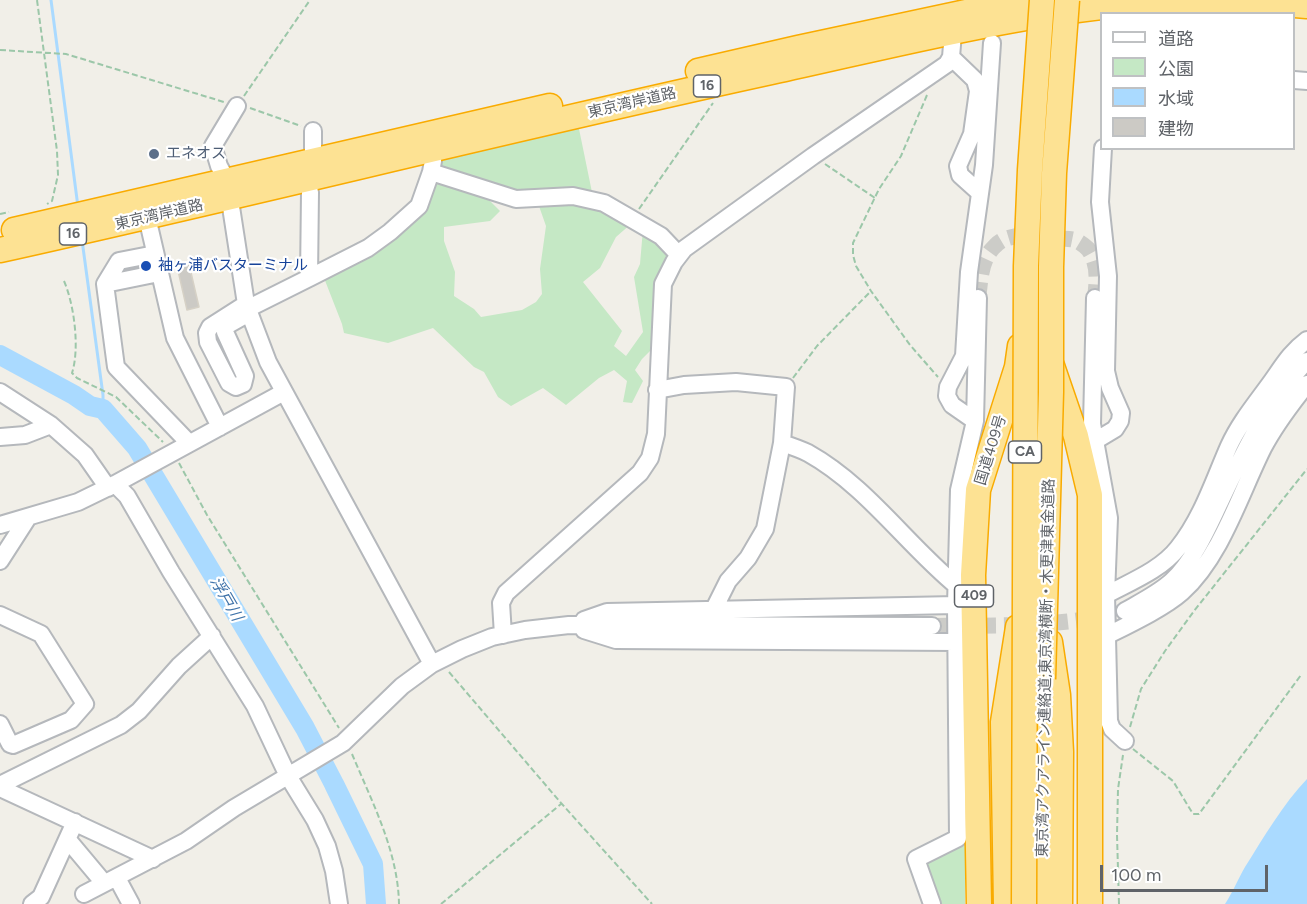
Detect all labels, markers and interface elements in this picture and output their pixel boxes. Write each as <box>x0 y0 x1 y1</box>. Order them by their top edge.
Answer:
legend <box>1100 12 1295 150</box>
text: 道路 <box>1158 28 1194 50</box>
text: 公園 <box>1158 58 1194 80</box>
road number: 16 <box>694 75 720 97</box>
street label: 東京湾岸道路 <box>586 84 678 122</box>
text: 水域 <box>1158 88 1194 110</box>
text: 建物 <box>1158 118 1194 140</box>
place label: エネオス <box>166 145 226 163</box>
marker: エネオス <box>147 147 161 161</box>
street label: 東京湾岸道路 <box>113 196 205 234</box>
road number: 16 <box>60 223 86 245</box>
place label: 袖ヶ浦バスターミナル <box>158 257 308 275</box>
marker: 袖ヶ浦バスターミナル <box>139 259 153 273</box>
street label: 国道409号 <box>972 413 1010 487</box>
road number: CA <box>1008 441 1042 463</box>
street label: 東京湾アクアライン連絡道;東京湾横断・木更津東金道路 <box>1034 478 1058 858</box>
water label: 浮戸川 <box>206 573 246 625</box>
road number: 409 <box>954 585 994 607</box>
scale bar <box>1103 853 1271 891</box>
text: 100 m <box>1111 864 1161 886</box>

